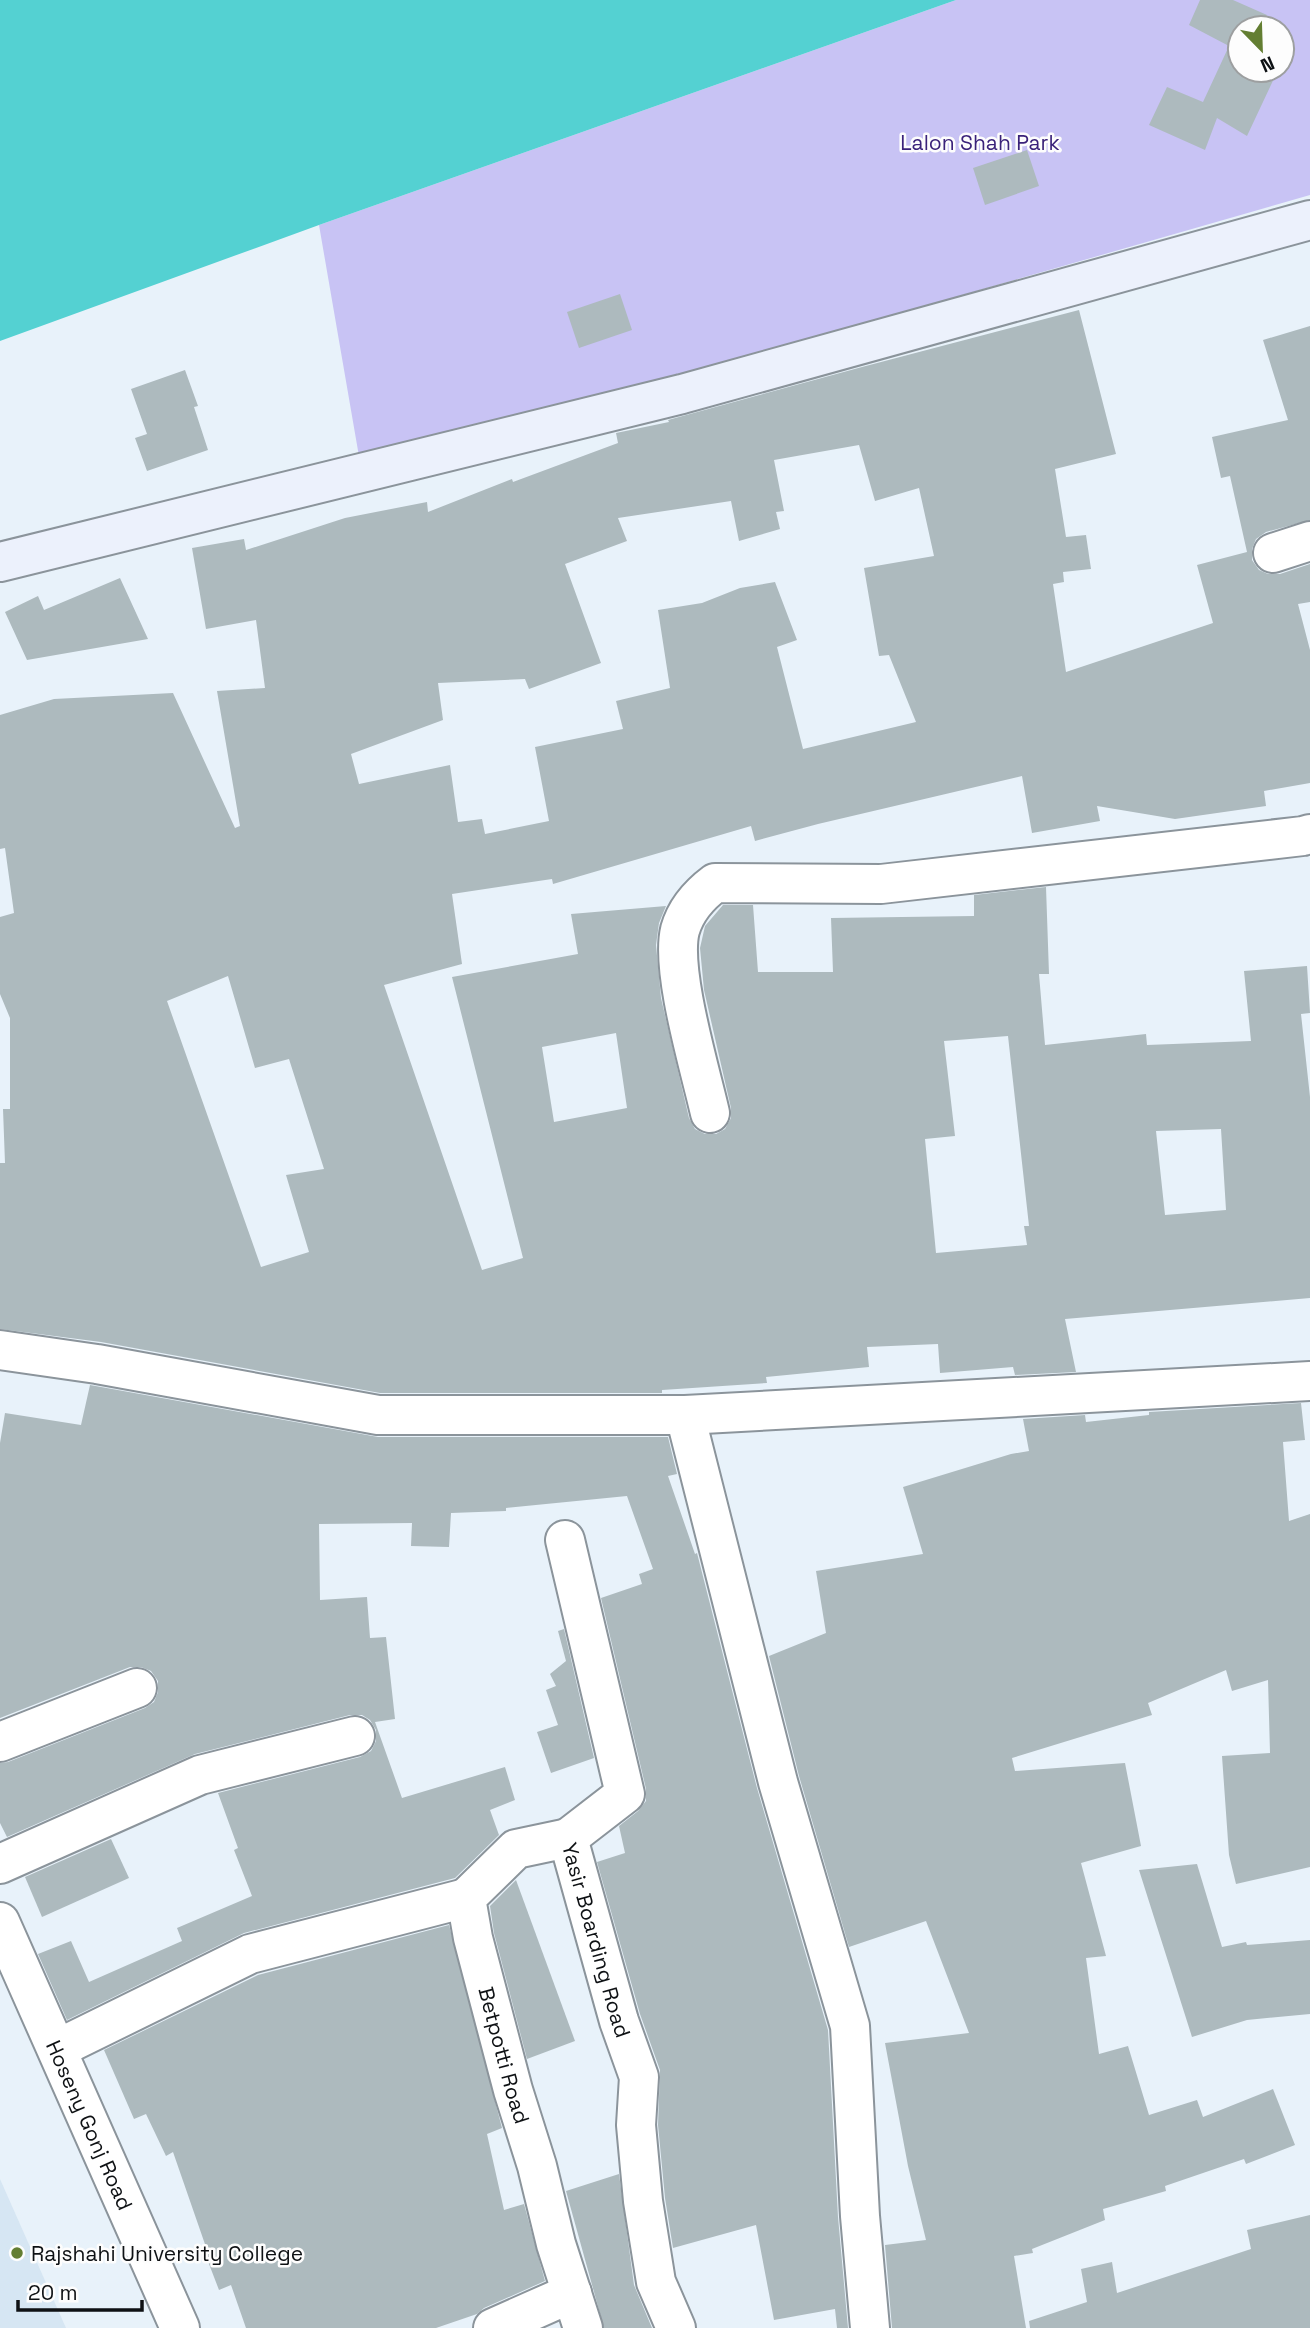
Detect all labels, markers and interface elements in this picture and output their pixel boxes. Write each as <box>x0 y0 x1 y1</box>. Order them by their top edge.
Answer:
north arrow <box>1226 14 1296 84</box>
text: N <box>1257 50 1278 78</box>
park label: Lalon Shah Park <box>900 129 1060 156</box>
street label: Yasir Boarding Road <box>556 1840 637 2041</box>
street label: Betpotti Road <box>473 1984 536 2127</box>
street label: Hoseny Gonj Road <box>41 2036 139 2214</box>
place label: Rajshahi University College <box>31 2240 303 2267</box>
marker: Rajshahi University College <box>9 2245 25 2261</box>
scale bar <box>18 2268 142 2312</box>
text: 20 m <box>28 2279 78 2306</box>

